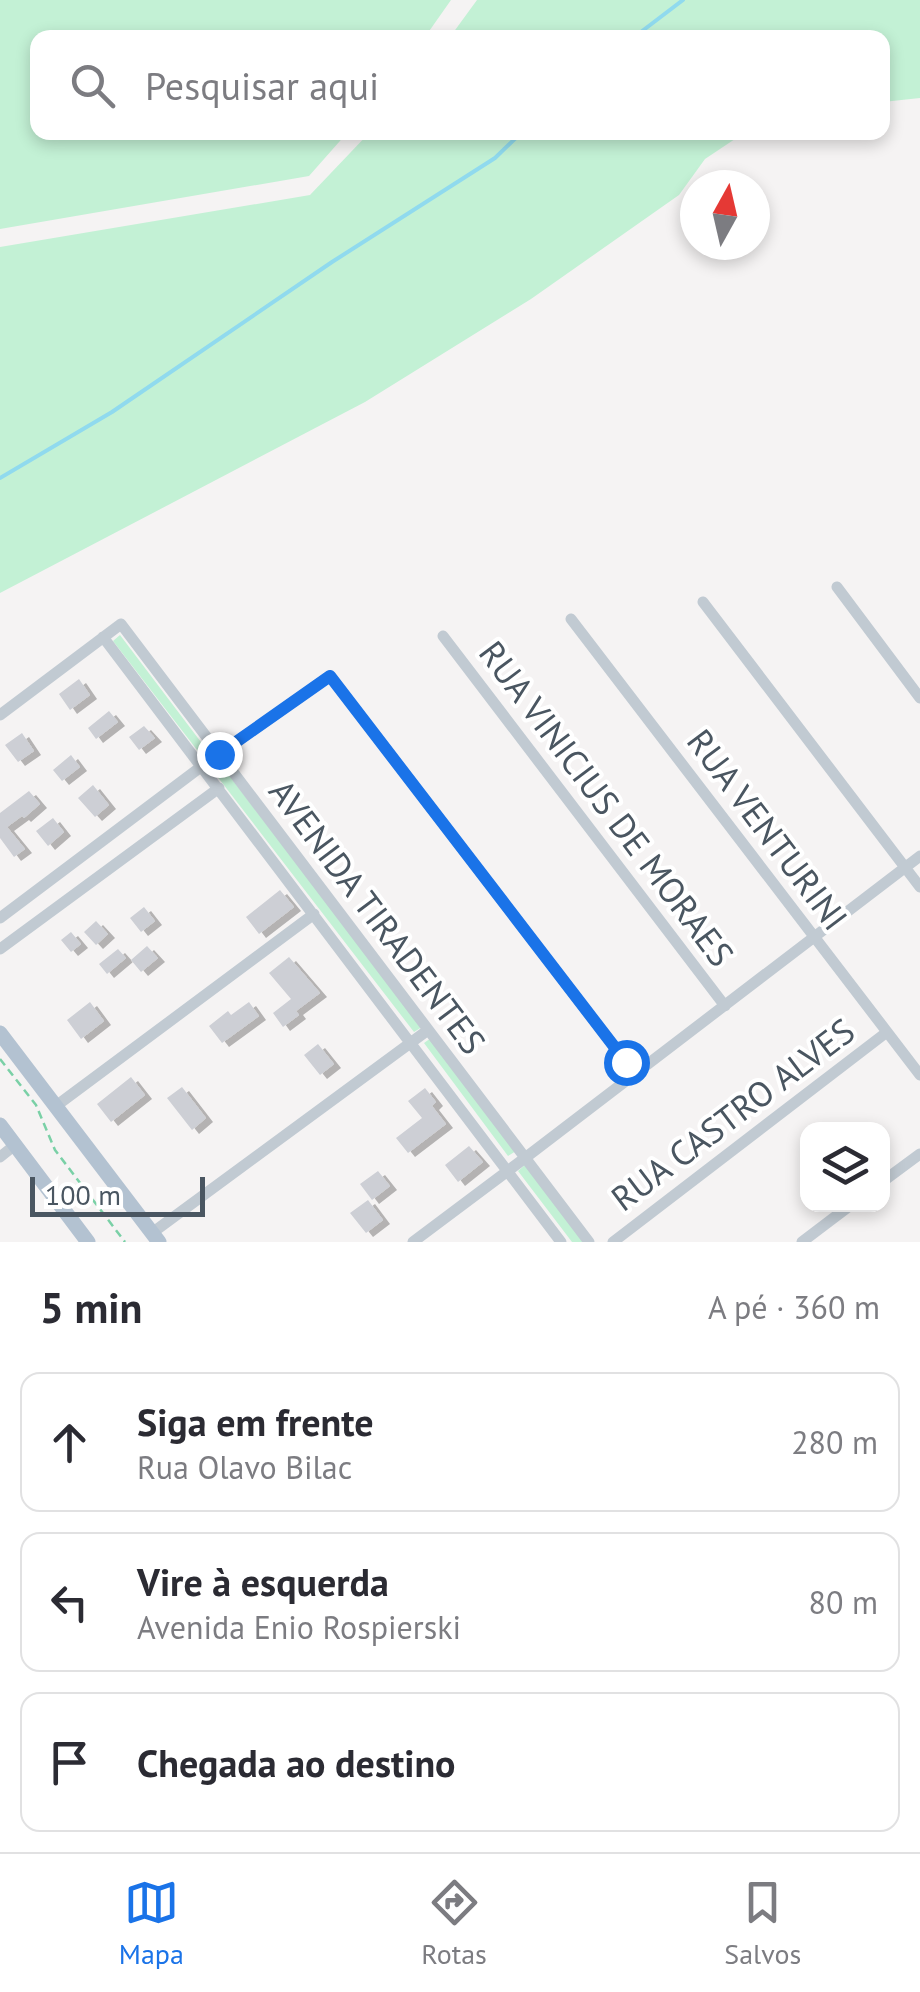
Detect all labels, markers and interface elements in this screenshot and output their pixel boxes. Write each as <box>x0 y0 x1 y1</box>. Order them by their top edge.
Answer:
search box <box>30 30 890 140</box>
icon: search <box>65 58 120 113</box>
text: Pesquisar aqui <box>145 61 379 110</box>
north arrow <box>680 170 770 260</box>
street label: RUA VINICIUS DE MORAES <box>469 631 744 975</box>
street label: RUA VENTURINI <box>677 720 858 939</box>
route end <box>197 732 243 778</box>
street label: AVENIDA TIRADENTES <box>259 770 496 1063</box>
street label: RUA CASTRO ALVES <box>602 1008 863 1221</box>
route start <box>604 1040 650 1086</box>
map controls <box>800 1122 890 1212</box>
button: layers <box>800 1122 890 1212</box>
scale bar <box>30 1172 205 1216</box>
text: 100 m <box>45 1176 121 1213</box>
text: 5 min <box>40 1280 142 1335</box>
text: A pé · 360 m <box>708 1286 880 1328</box>
text: Siga em frente <box>137 1397 374 1446</box>
icon: ahead <box>42 1415 97 1470</box>
text: 280 m <box>791 1421 878 1463</box>
text: Rua Olavo Bilac <box>137 1446 352 1488</box>
text: Vire à esquerda <box>137 1557 389 1606</box>
icon: left <box>42 1575 97 1630</box>
text: 80 m <box>809 1581 878 1623</box>
text: Avenida Enio Rospierski <box>137 1606 461 1648</box>
icon: arrive <box>42 1735 97 1790</box>
text: Chegada ao destino <box>137 1738 456 1787</box>
tab: Mapa <box>119 1875 184 1972</box>
tab: Rotas <box>421 1875 487 1972</box>
tab: Salvos <box>724 1875 801 1972</box>

